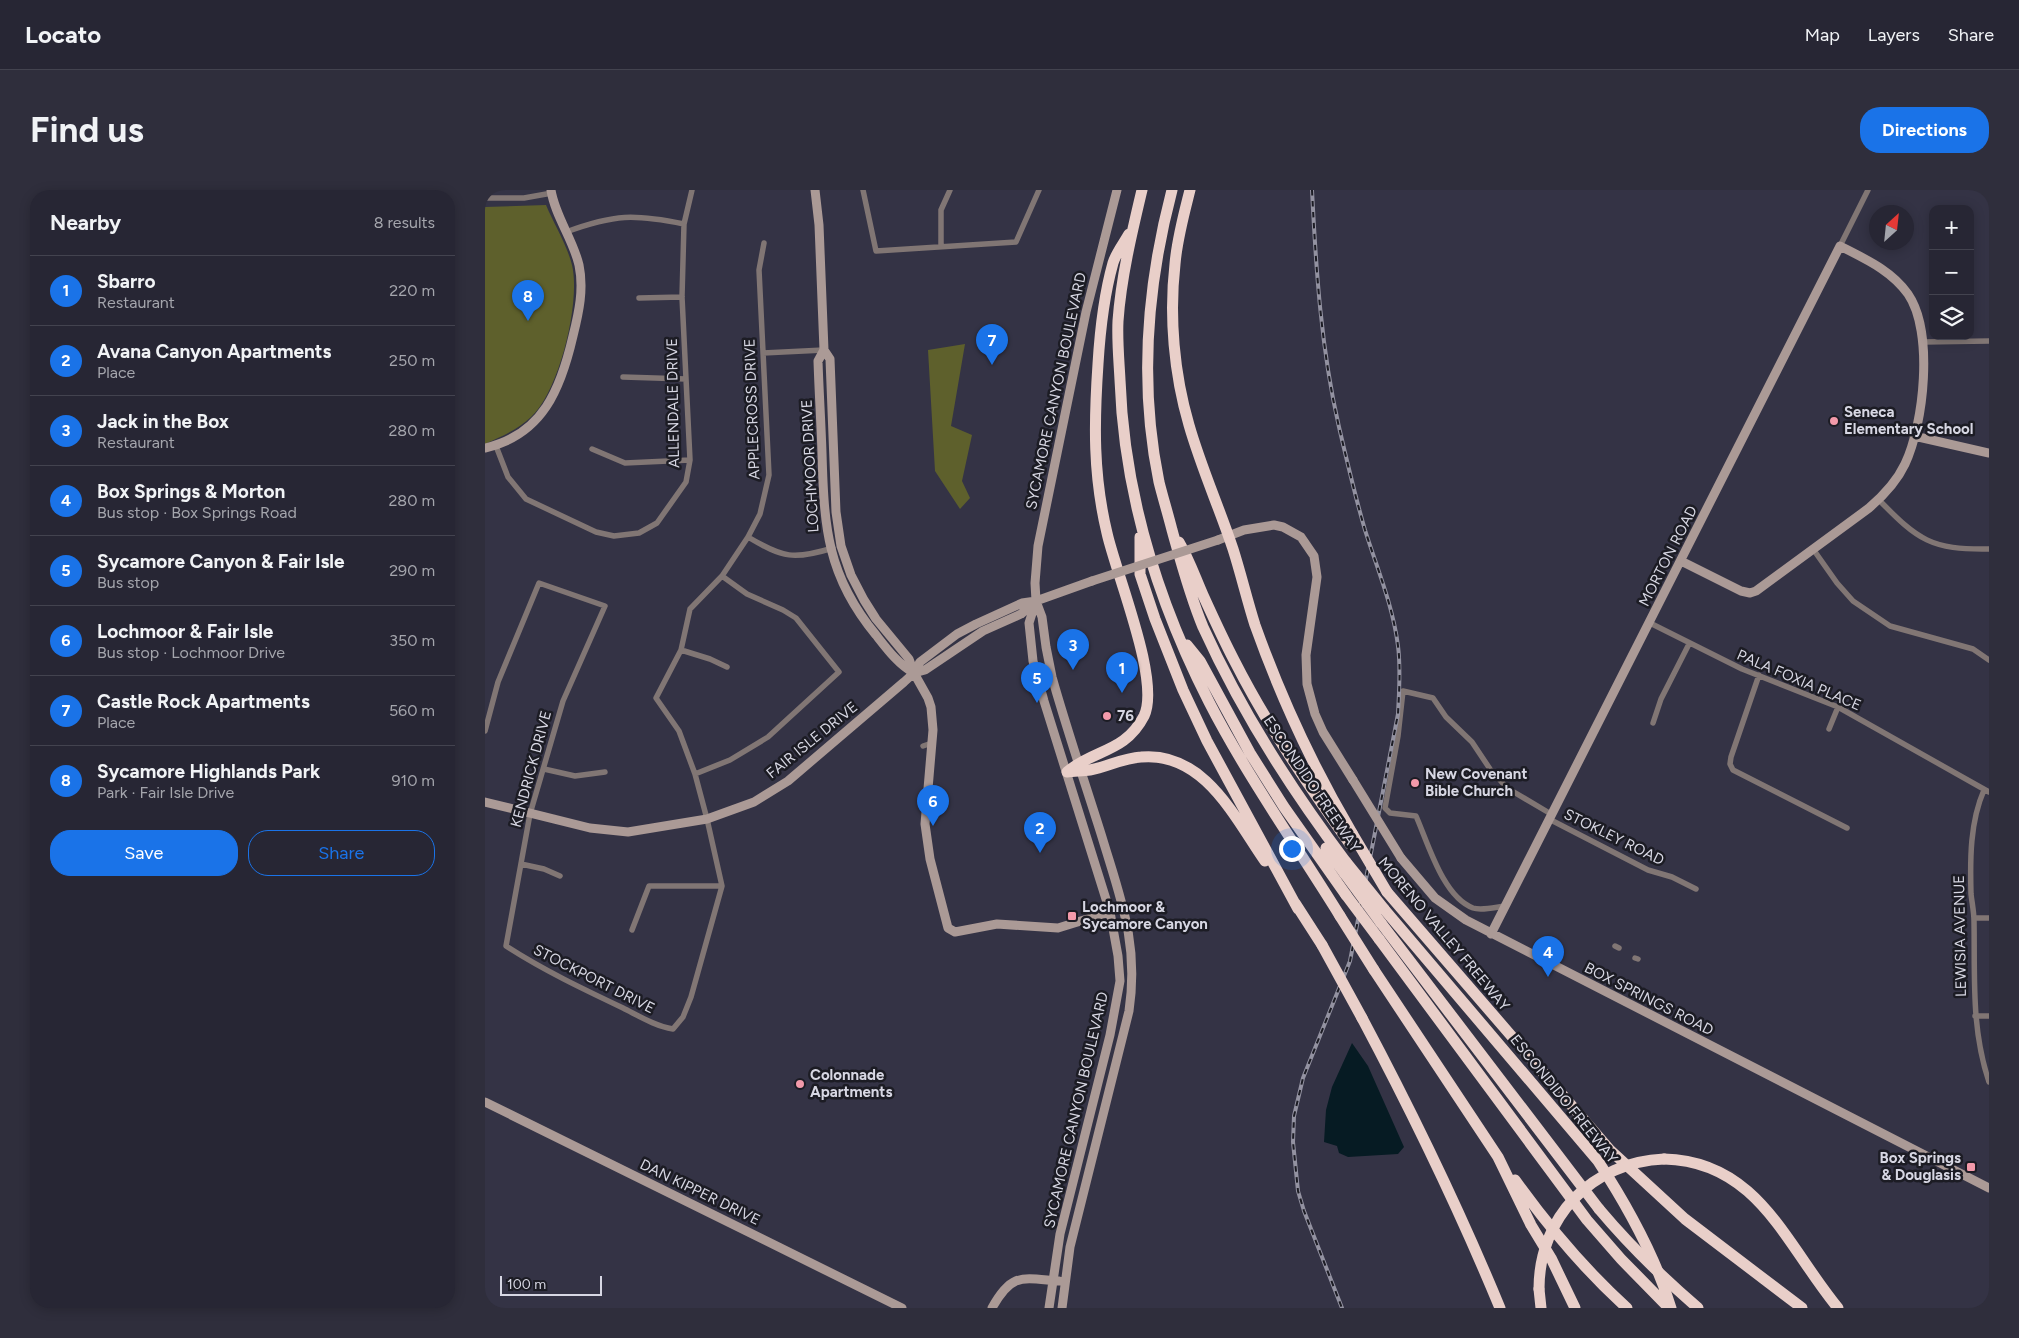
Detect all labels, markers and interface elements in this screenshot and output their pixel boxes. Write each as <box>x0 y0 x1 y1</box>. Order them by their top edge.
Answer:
text: Locato <box>25 20 101 49</box>
text: Map <box>1805 24 1840 46</box>
text: Layers <box>1868 24 1920 46</box>
text: Share <box>1948 24 1994 46</box>
button: Directions <box>1860 107 1989 153</box>
text: Find us <box>30 109 144 151</box>
north arrow <box>1869 205 1914 250</box>
map controls <box>1929 205 1974 340</box>
button: + <box>1929 205 1974 250</box>
text: Nearby <box>50 210 121 235</box>
text: 8 results <box>374 213 435 232</box>
button: − <box>1929 250 1974 295</box>
text: Sbarro <box>97 270 155 293</box>
street label: SYCAMORE CANYON BOULEVARD <box>1022 271 1090 511</box>
pin: 8 <box>512 280 544 321</box>
text: 1 <box>63 281 69 300</box>
text: 220 m <box>389 281 435 300</box>
text: Restaurant <box>97 293 175 312</box>
button: layers <box>1929 295 1974 340</box>
pin: 7 <box>976 324 1008 365</box>
street label: ALLENDALE DRIVE <box>663 338 683 468</box>
street label: APPLECROSS DRIVE <box>741 338 763 480</box>
text: Avana Canyon Apartments <box>97 340 331 363</box>
text: 2 <box>61 351 71 370</box>
text: 250 m <box>389 351 435 370</box>
text: Place <box>97 363 135 382</box>
street label: LOCHMOOR DRIVE <box>798 399 822 533</box>
place label: Seneca Elementary School <box>1844 403 1974 438</box>
text: Jack in the Box <box>97 410 229 433</box>
marker: Seneca Elementary School <box>1828 415 1840 427</box>
text: 3 <box>62 421 70 440</box>
text: 280 m <box>388 421 435 440</box>
text: Restaurant <box>97 433 175 452</box>
text: Box Springs & Morton <box>97 480 285 503</box>
text: 4 <box>61 491 71 510</box>
text: 280 m <box>388 491 435 510</box>
text: Bus stop · Box Springs Road <box>97 503 297 522</box>
street label: MORTON ROAD <box>1635 503 1701 609</box>
text: Sycamore Canyon & Fair Isle <box>97 550 345 573</box>
text: 5 <box>61 561 71 580</box>
text: 290 m <box>389 561 435 580</box>
text: Bus stop <box>97 573 159 592</box>
text: Lochmoor & Fair Isle <box>97 620 273 643</box>
pin: 3 <box>1057 629 1089 670</box>
text: 6 <box>61 631 71 650</box>
text: 350 m <box>389 631 435 650</box>
text: Bus stop · Lochmoor Drive <box>97 643 285 662</box>
street label: PALA FOXIA PLACE <box>1734 646 1864 714</box>
pin: 1 <box>1106 652 1138 693</box>
pin: 5 <box>1021 662 1053 703</box>
text: Castle Rock Apartments <box>97 690 310 713</box>
street label: FAIR ISLE DRIVE <box>763 698 861 782</box>
text: 7 <box>62 701 70 720</box>
text: 560 m <box>389 701 435 720</box>
place label: 76 <box>1117 707 1134 725</box>
street label: KENDRICK DRIVE <box>507 709 555 829</box>
marker: 76 <box>1101 710 1113 722</box>
street label: ESCONDIDO FREEWAY <box>1260 712 1364 856</box>
text: Place <box>97 713 135 732</box>
text: Sycamore Highlands Park <box>97 760 320 783</box>
place label: New Covenant Bible Church <box>1425 765 1527 800</box>
text: 8 <box>61 771 71 790</box>
text: 910 m <box>392 771 435 790</box>
marker: New Covenant Bible Church <box>1409 777 1421 789</box>
text: Park · Fair Isle Drive <box>97 783 234 802</box>
pin: 6 <box>917 785 949 826</box>
street label: STOKLEY ROAD <box>1561 805 1667 869</box>
pin: 2 <box>1024 812 1056 853</box>
button: Save <box>50 830 238 876</box>
button: Share <box>248 830 435 876</box>
your location <box>1279 836 1305 862</box>
street label: MORENO VALLEY FREEWAY <box>1374 854 1514 1014</box>
street label: LEWISIA AVENUE <box>1950 875 1970 997</box>
place label: Lochmoor & Sycamore Canyon <box>1082 898 1208 933</box>
marker: Lochmoor & Sycamore Canyon <box>1066 910 1078 922</box>
pin: 4 <box>1532 936 1564 977</box>
street label: STOCKPORT DRIVE <box>530 941 658 1017</box>
street label: BOX SPRINGS ROAD <box>1581 959 1717 1039</box>
street label: SYCAMORE CANYON BOULEVARD <box>1040 990 1112 1230</box>
street label: ESCONDIDO FREEWAY <box>1507 1031 1621 1167</box>
place label: Colonnade Apartments <box>810 1066 892 1101</box>
marker: Colonnade Apartments <box>794 1078 806 1090</box>
place label: Box Springs & Douglasis <box>1880 1149 1961 1184</box>
street label: DAN KIPPER DRIVE <box>637 1155 763 1229</box>
marker: Box Springs & Douglasis <box>1965 1161 1977 1173</box>
scale bar <box>500 1273 603 1296</box>
text: 100 m <box>507 1276 546 1293</box>

